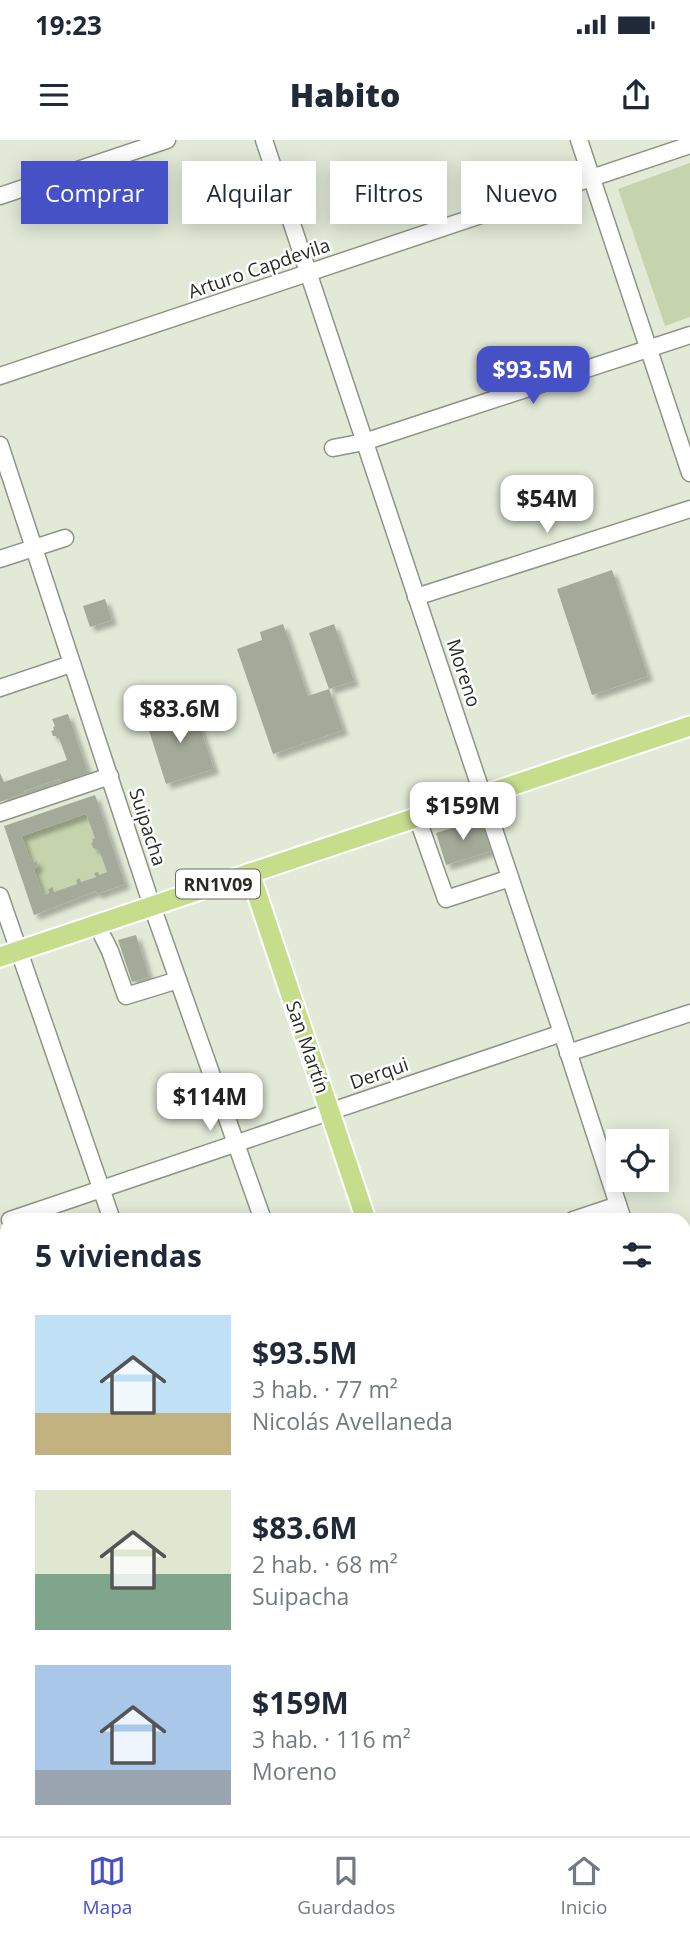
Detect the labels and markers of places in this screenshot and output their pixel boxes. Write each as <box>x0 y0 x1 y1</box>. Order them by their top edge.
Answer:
pin: $93.5M <box>476 346 590 406</box>
pin: $54M <box>506 476 588 535</box>
pin: $83.6M <box>123 686 237 745</box>
pin: $159M <box>414 782 512 842</box>
pin: $114M <box>161 1074 259 1133</box>

